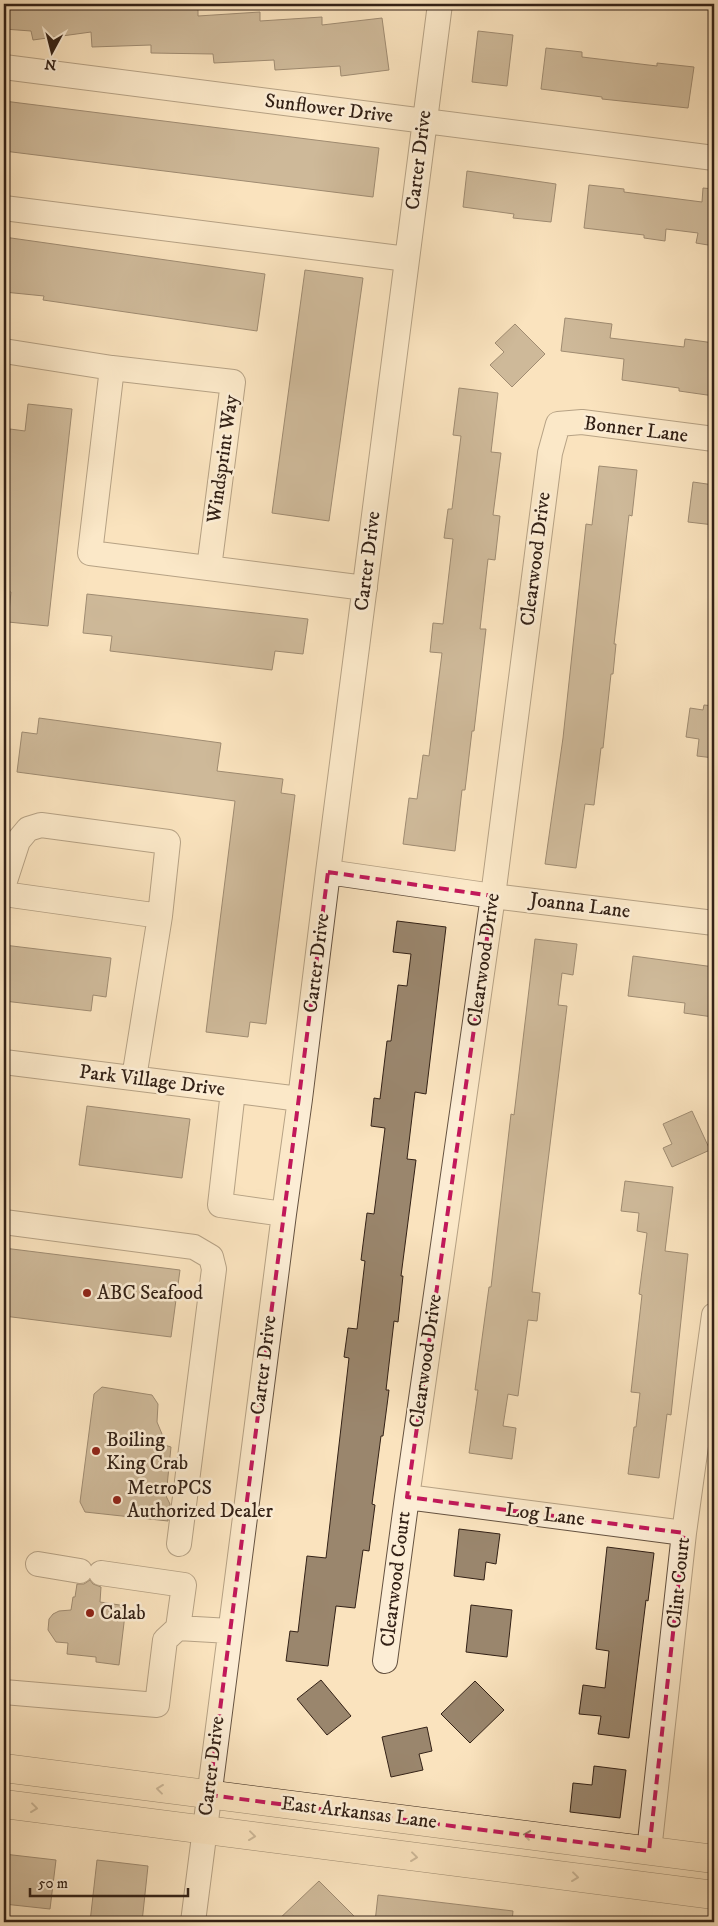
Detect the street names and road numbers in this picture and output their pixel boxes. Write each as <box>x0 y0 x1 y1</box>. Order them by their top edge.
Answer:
street label: Sunflower Drive <box>264 89 394 129</box>
street label: Carter Drive <box>400 109 438 211</box>
street label: Windsprint Way <box>201 393 244 526</box>
street label: Bonner Lane <box>582 411 690 449</box>
street label: Clearwood Drive <box>515 491 557 627</box>
street label: Carter Drive <box>349 510 387 612</box>
street label: Joanna Lane <box>526 887 632 925</box>
street label: Clearwood Drive <box>462 892 506 1028</box>
street label: Carter Drive <box>298 912 336 1014</box>
street label: Park Village Drive <box>78 1060 226 1102</box>
street label: Clearwood Drive <box>404 1293 448 1429</box>
street label: Carter Drive <box>245 1314 283 1416</box>
street label: Log Lane <box>504 1498 586 1532</box>
street label: Clearwood Court <box>375 1510 417 1648</box>
street label: Clint Court <box>662 1536 696 1630</box>
street label: Carter Drive <box>193 1715 231 1817</box>
street label: East Arkansas Lane <box>280 1791 438 1835</box>

